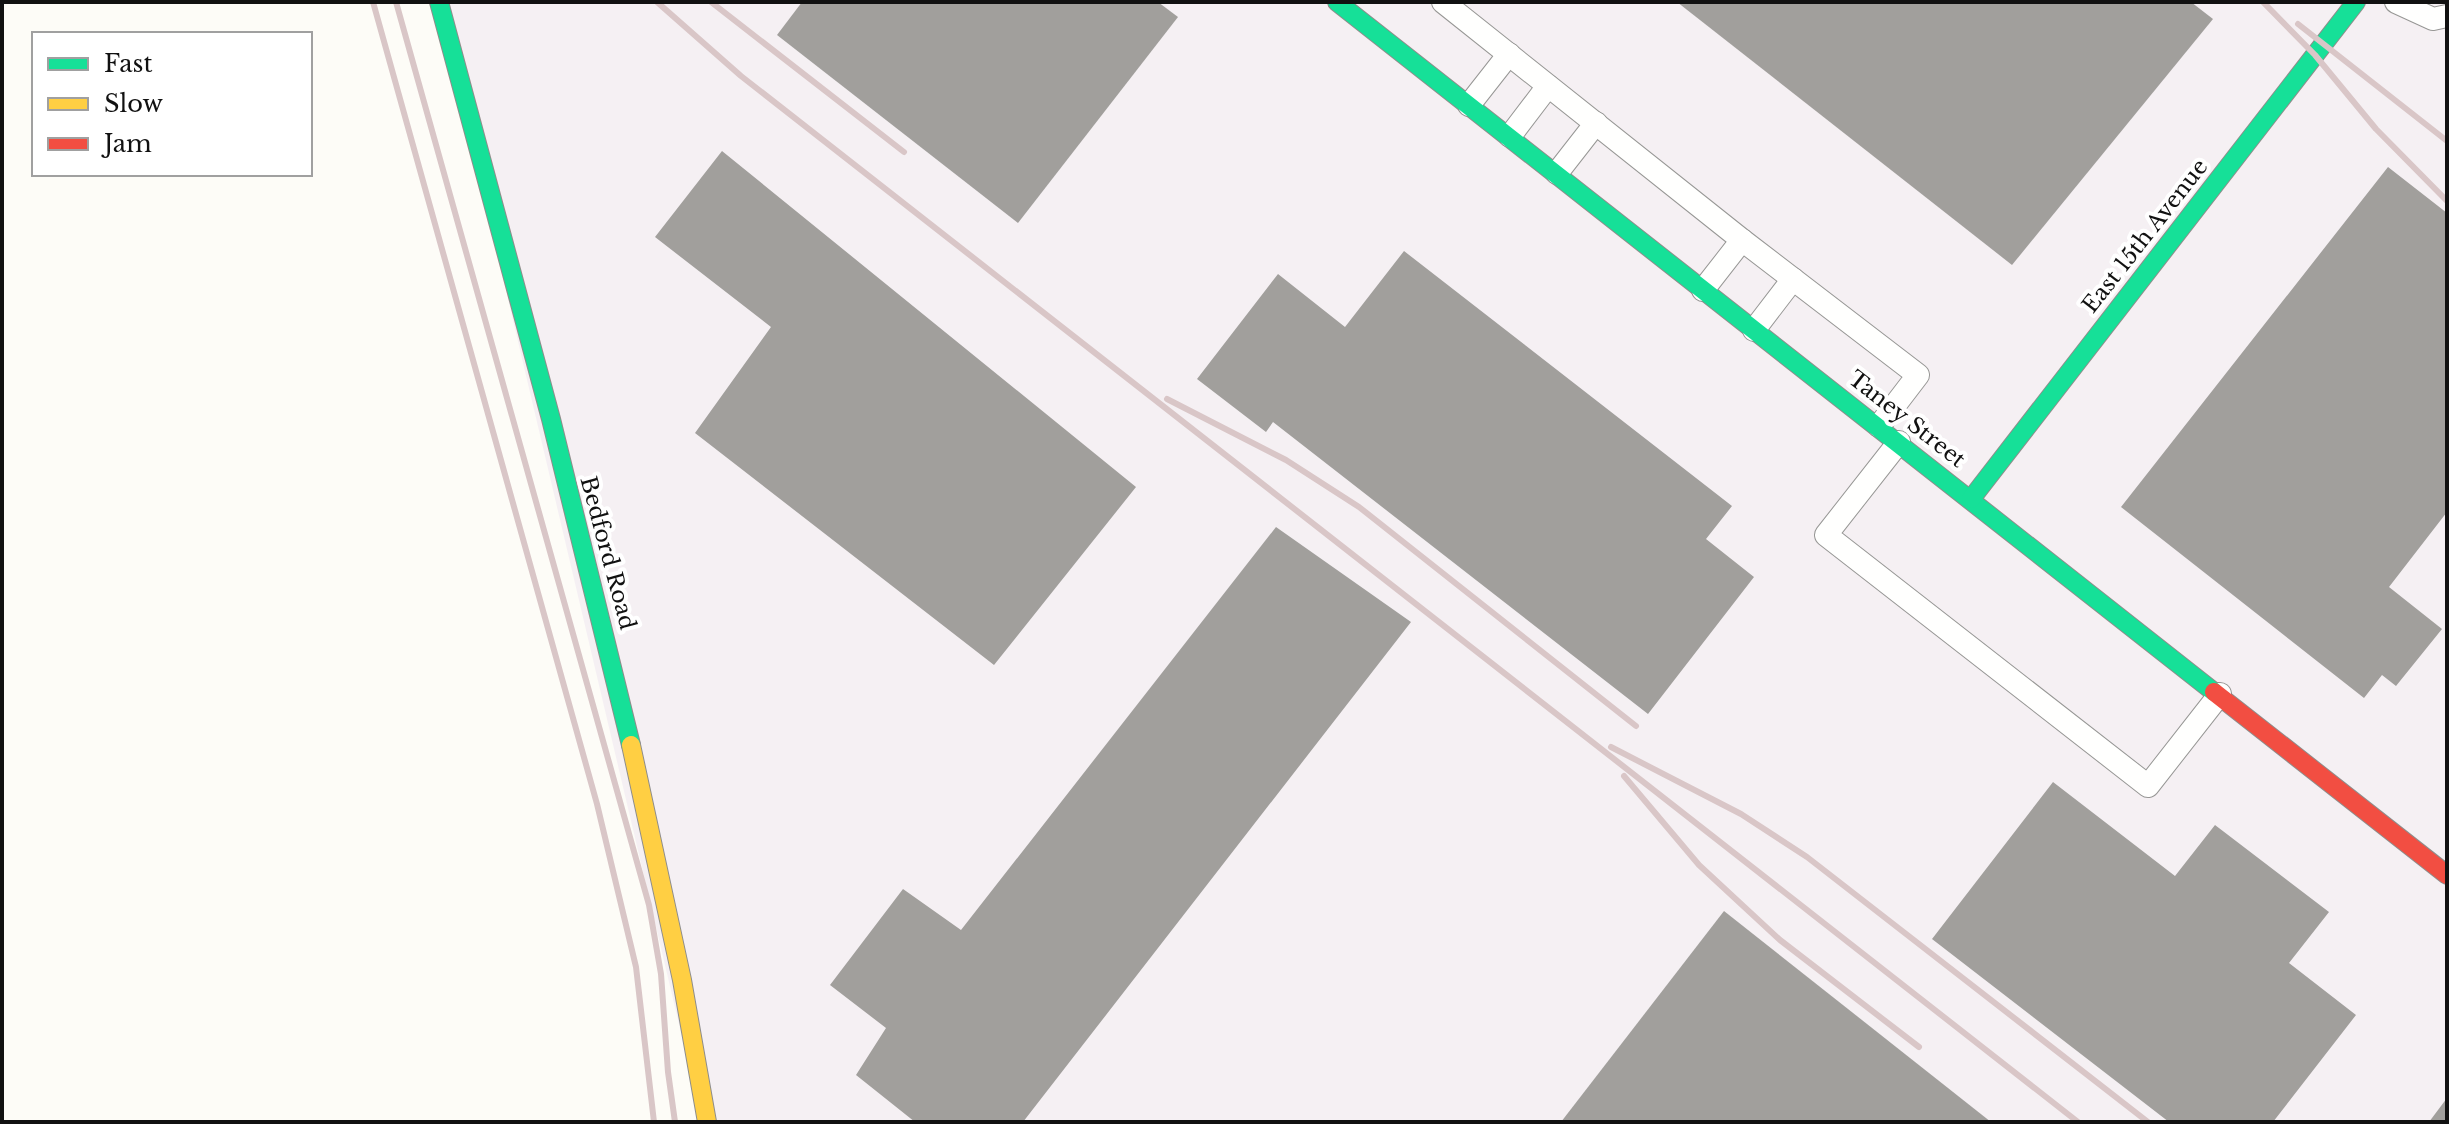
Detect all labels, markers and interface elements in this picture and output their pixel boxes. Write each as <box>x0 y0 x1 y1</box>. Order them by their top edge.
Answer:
legend <box>32 32 312 176</box>
text: Fast <box>104 49 152 78</box>
text: Slow <box>104 89 163 118</box>
text: Jam <box>101 129 152 158</box>
street label: East 15th Avenue <box>2077 154 2213 318</box>
street label: Taney Street <box>1843 365 1971 473</box>
street label: Bedford Road <box>575 473 641 633</box>

